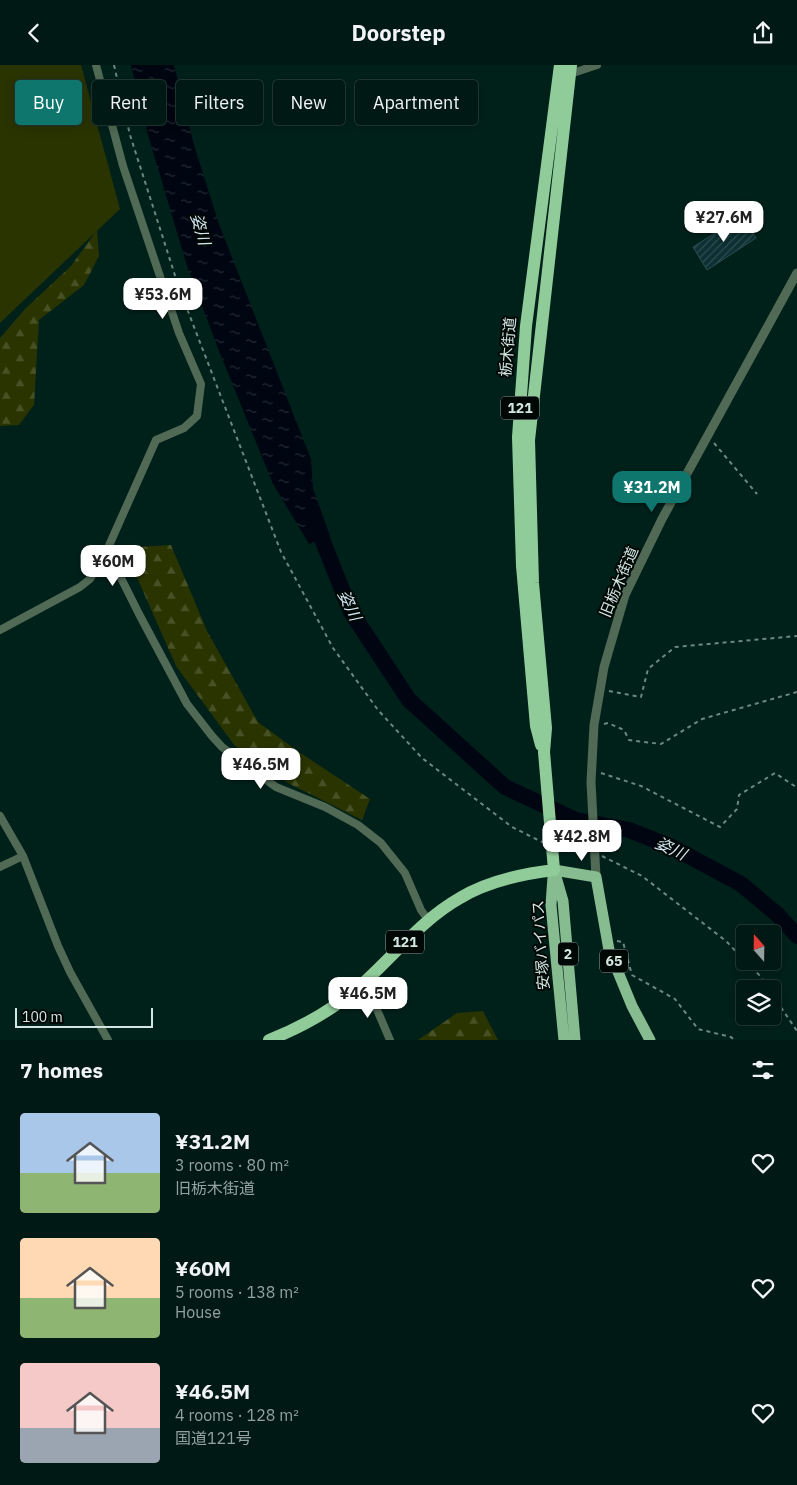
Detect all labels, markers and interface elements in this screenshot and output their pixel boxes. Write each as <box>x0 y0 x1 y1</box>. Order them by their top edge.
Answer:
text: Doorstep <box>351 18 446 47</box>
icon: back <box>20 19 48 47</box>
icon: share <box>749 19 777 47</box>
chip: Buy <box>15 80 82 125</box>
chip: Rent <box>92 80 166 125</box>
chip: Filters <box>176 80 263 125</box>
chip: New <box>273 80 345 125</box>
chip: Apartment <box>355 80 478 125</box>
pin: ¥27.6M <box>683 201 765 243</box>
text: ¥27.6M <box>695 207 753 227</box>
water label: 姿川 <box>187 211 216 249</box>
pin: ¥53.6M <box>122 277 204 320</box>
text: ¥53.6M <box>134 284 192 304</box>
street label: 栃木街道 <box>495 316 520 378</box>
road number: 121 <box>501 397 539 419</box>
pin: ¥31.2M <box>611 471 693 513</box>
text: ¥31.2M <box>623 477 681 497</box>
street label: 旧栃木街道 <box>595 544 642 620</box>
pin: ¥60M <box>83 545 143 587</box>
text: ¥60M <box>92 551 134 571</box>
water label: 姿川 <box>334 586 367 626</box>
pin: ¥46.5M <box>220 747 302 790</box>
text: ¥46.5M <box>232 754 290 774</box>
pin: ¥42.8M <box>541 819 623 862</box>
text: ¥42.8M <box>553 826 611 846</box>
water label: 姿川 <box>652 832 692 865</box>
street label: 安塚バイパス <box>528 900 553 990</box>
north arrow <box>736 925 781 970</box>
map controls <box>736 925 781 1025</box>
road number: 121 <box>386 931 424 954</box>
road number: 2 <box>558 943 578 966</box>
road number: 65 <box>600 949 628 973</box>
pin: ¥46.5M <box>327 977 409 1019</box>
button: layers <box>736 980 781 1025</box>
text: ¥46.5M <box>339 983 397 1003</box>
scale bar <box>15 1005 152 1028</box>
text: 100 m <box>22 1008 63 1026</box>
text: 7 homes <box>20 1056 103 1084</box>
icon: filters <box>749 1056 777 1084</box>
text: ¥31.2M <box>175 1127 250 1155</box>
icon: home <box>60 1133 120 1193</box>
icon: heart <box>749 1149 777 1177</box>
text: 3 rooms · 80 m² <box>175 1155 289 1175</box>
text: 旧栃木街道 <box>175 1178 255 1198</box>
text: ¥60M <box>175 1254 231 1282</box>
icon: home <box>60 1258 120 1318</box>
icon: heart <box>749 1274 777 1302</box>
text: 5 rooms · 138 m² <box>175 1282 299 1302</box>
text: House <box>175 1302 221 1322</box>
text: ¥46.5M <box>175 1377 250 1405</box>
icon: home <box>60 1383 120 1443</box>
icon: heart <box>749 1399 777 1427</box>
text: 4 rooms · 128 m² <box>175 1405 299 1425</box>
text: 国道121号 <box>175 1428 252 1448</box>

